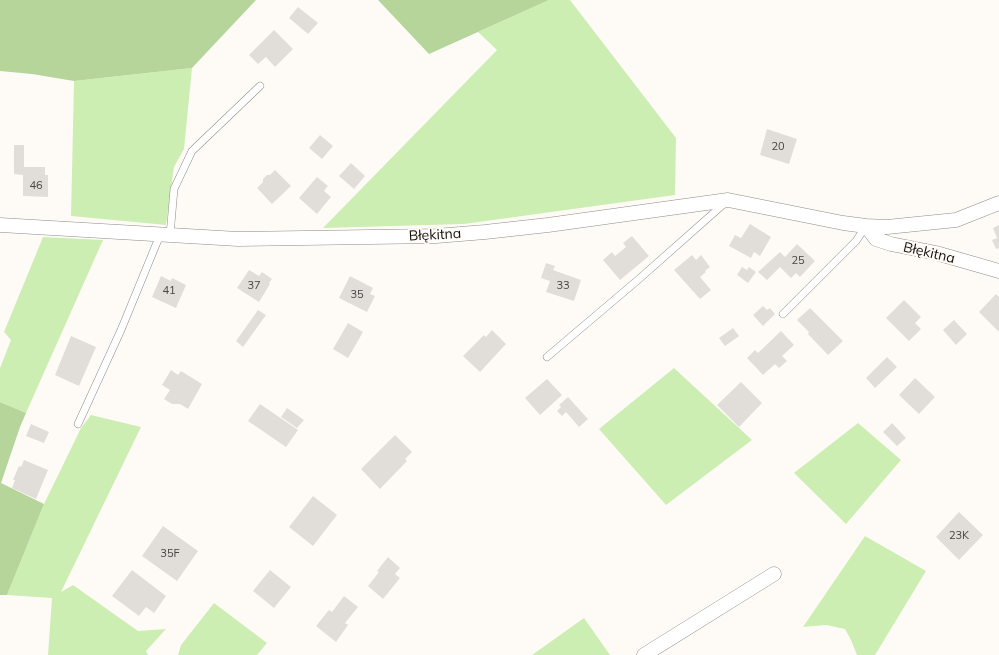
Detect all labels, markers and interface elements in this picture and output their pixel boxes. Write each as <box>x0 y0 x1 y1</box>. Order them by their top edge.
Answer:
house number: 20 <box>771 140 785 154</box>
house number: 46 <box>29 179 43 193</box>
street label: Błękitna <box>408 225 462 245</box>
street label: Błękitna <box>902 239 956 267</box>
house number: 25 <box>791 254 805 268</box>
house number: 37 <box>247 279 261 293</box>
house number: 33 <box>556 279 570 293</box>
house number: 41 <box>162 284 176 298</box>
house number: 35 <box>350 288 364 302</box>
house number: 23K <box>949 529 969 543</box>
house number: 35F <box>160 547 180 561</box>

